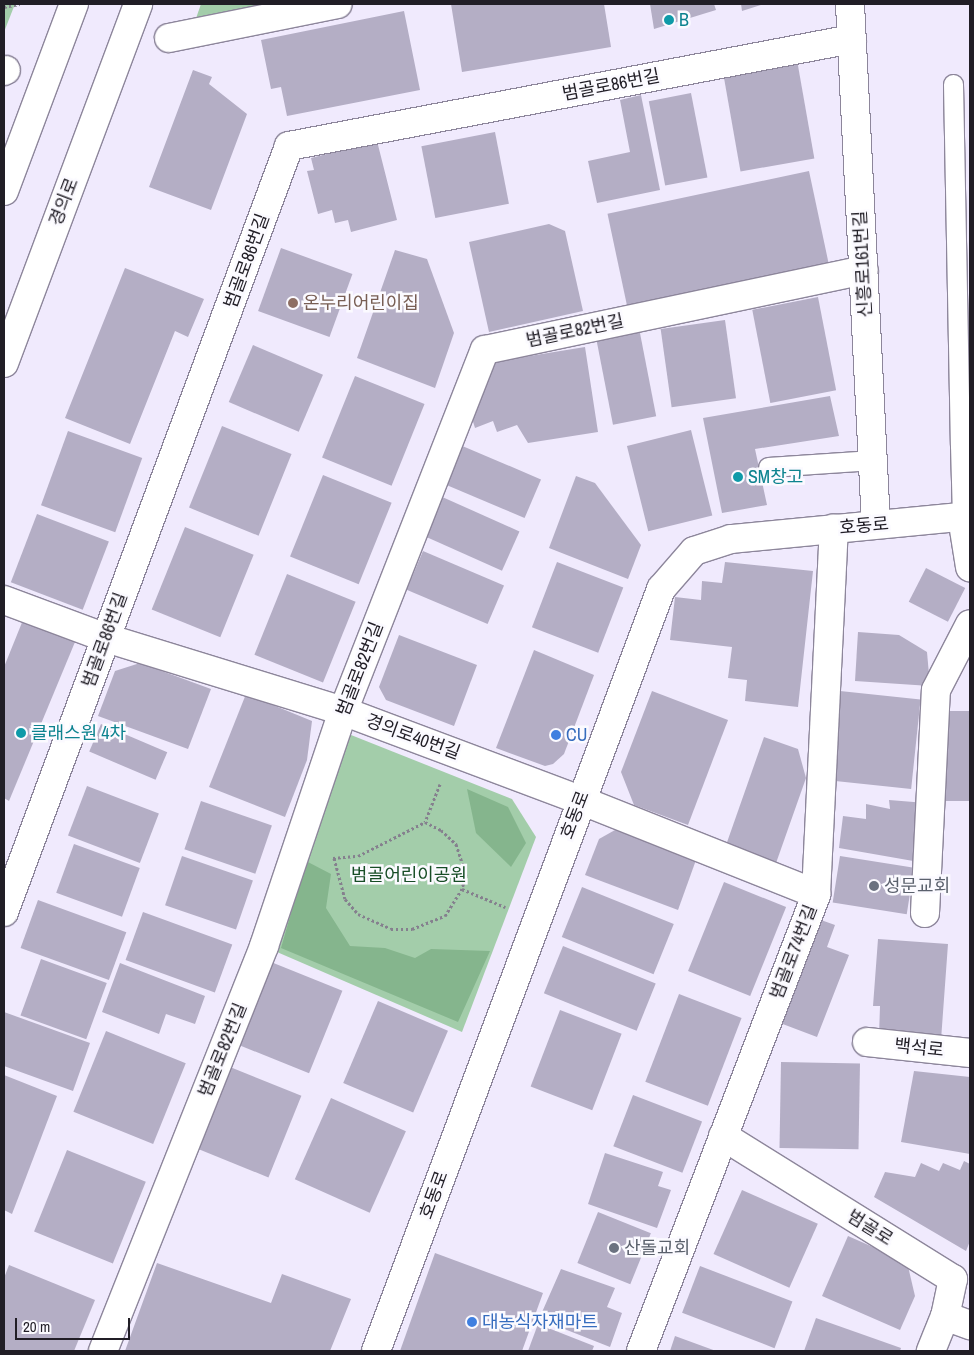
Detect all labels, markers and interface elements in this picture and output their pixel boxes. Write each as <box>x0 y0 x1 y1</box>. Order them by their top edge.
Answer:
place label: B <box>679 9 689 31</box>
marker: B <box>663 14 675 26</box>
street label: 범골로86번길 <box>560 65 662 105</box>
street label: 경의로 <box>45 175 83 229</box>
street label: 신흥로161번길 <box>849 210 877 318</box>
street label: 범골로86번길 <box>220 211 274 311</box>
place label: 온누리어린이집 <box>303 292 419 314</box>
marker: 온누리어린이집 <box>287 297 299 309</box>
street label: 범골로82번길 <box>524 310 626 352</box>
place label: SM창고 <box>748 466 803 488</box>
marker: SM창고 <box>732 471 744 483</box>
street label: 호동로 <box>838 513 890 539</box>
street label: 범골로86번길 <box>78 590 132 690</box>
street label: 범골로82번길 <box>332 619 388 719</box>
street label: 경의로40번길 <box>363 710 463 764</box>
place label: 클래스원 4차 <box>31 722 126 744</box>
place label: CU <box>566 724 587 746</box>
marker: 클래스원 4차 <box>15 727 27 739</box>
marker: CU <box>550 729 562 741</box>
street label: 호동로 <box>556 788 594 842</box>
park label: 범골어린이공원 <box>351 864 467 886</box>
place label: 성문교회 <box>884 875 950 897</box>
marker: 성문교회 <box>868 880 880 892</box>
street label: 범골로74번길 <box>766 902 822 1002</box>
street label: 범골로82번길 <box>194 1000 252 1100</box>
street label: 백석로 <box>893 1035 945 1061</box>
street label: 호동로 <box>415 1168 453 1222</box>
street label: 범골로 <box>843 1206 897 1250</box>
place label: 산돌교회 <box>624 1237 690 1259</box>
marker: 산돌교회 <box>608 1242 620 1254</box>
scale bar <box>18 1308 132 1340</box>
place label: 대농식자재마트 <box>482 1311 598 1333</box>
text: 20 m <box>23 1316 50 1337</box>
marker: 대농식자재마트 <box>466 1316 478 1328</box>

